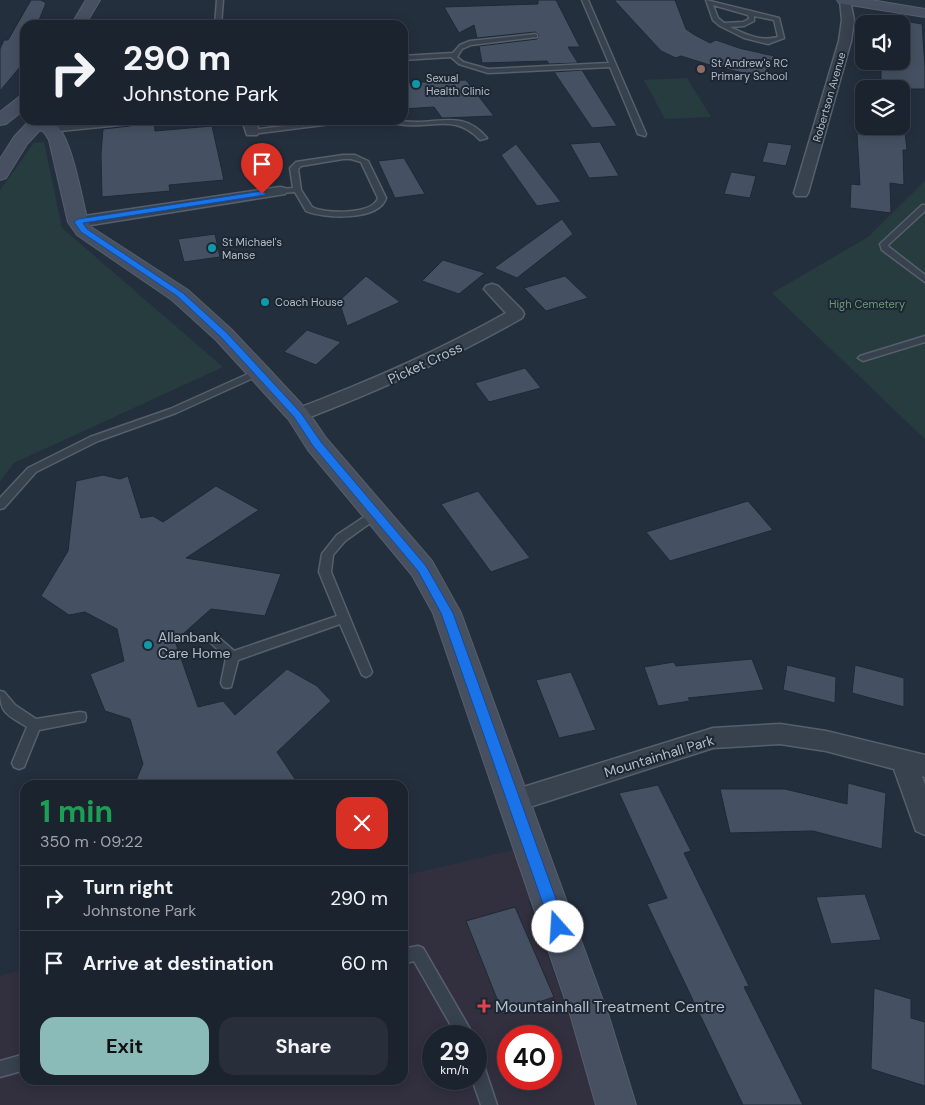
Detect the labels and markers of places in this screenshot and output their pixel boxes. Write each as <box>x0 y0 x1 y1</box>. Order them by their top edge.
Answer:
place label: St Andrew's RC Primary School <box>711 56 788 83</box>
marker: St Andrew's RC Primary School <box>695 63 707 75</box>
place label: Sexual Health Clinic <box>426 71 490 98</box>
marker: Sexual Health Clinic <box>410 78 422 90</box>
pin <box>241 143 283 194</box>
place label: St Michael's Manse <box>222 235 282 262</box>
marker: St Michael's Manse <box>206 242 218 254</box>
place label: Coach House <box>275 295 343 309</box>
marker: Coach House <box>259 296 271 308</box>
place label: Allanbank Care Home <box>158 628 231 662</box>
marker: Allanbank Care Home <box>142 639 154 651</box>
place label: Mountainhall Treatment Centre <box>495 996 725 1017</box>
marker: Mountainhall Treatment Centre <box>477 999 491 1013</box>

